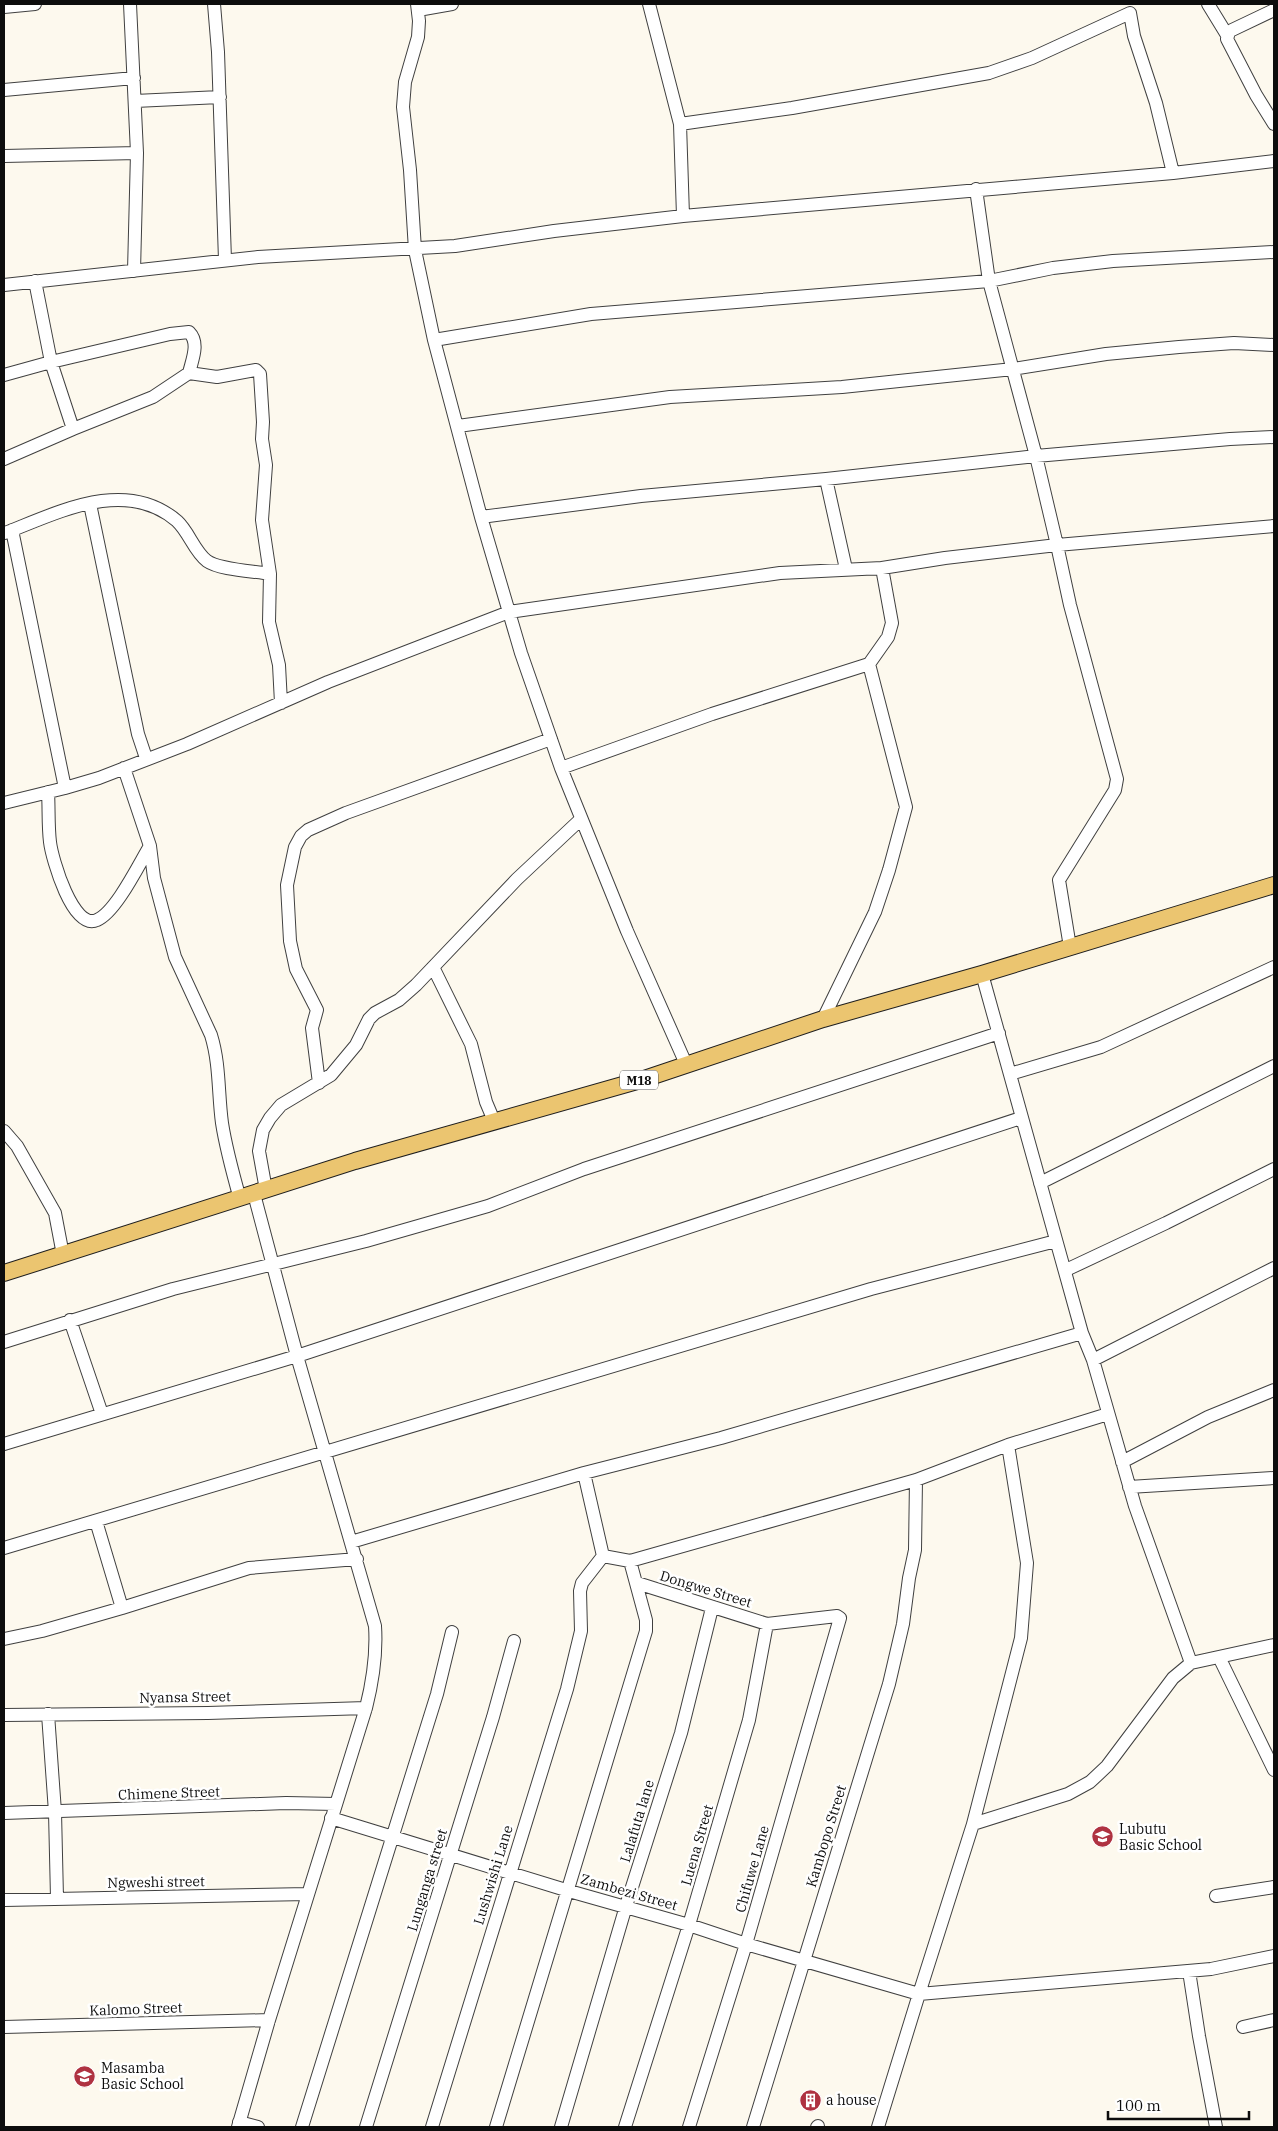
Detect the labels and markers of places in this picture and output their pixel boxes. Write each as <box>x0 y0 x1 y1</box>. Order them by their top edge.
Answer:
place label: Lubutu Basic School <box>1119 1820 1202 1854</box>
school or university icon: Lubutu Basic School <box>1091 1825 1115 1849</box>
place label: Masamba Basic School <box>101 2059 184 2093</box>
school or university icon: Masamba Basic School <box>73 2064 97 2088</box>
building icon: a house <box>798 2088 822 2112</box>
place label: a house <box>826 2091 877 2109</box>

